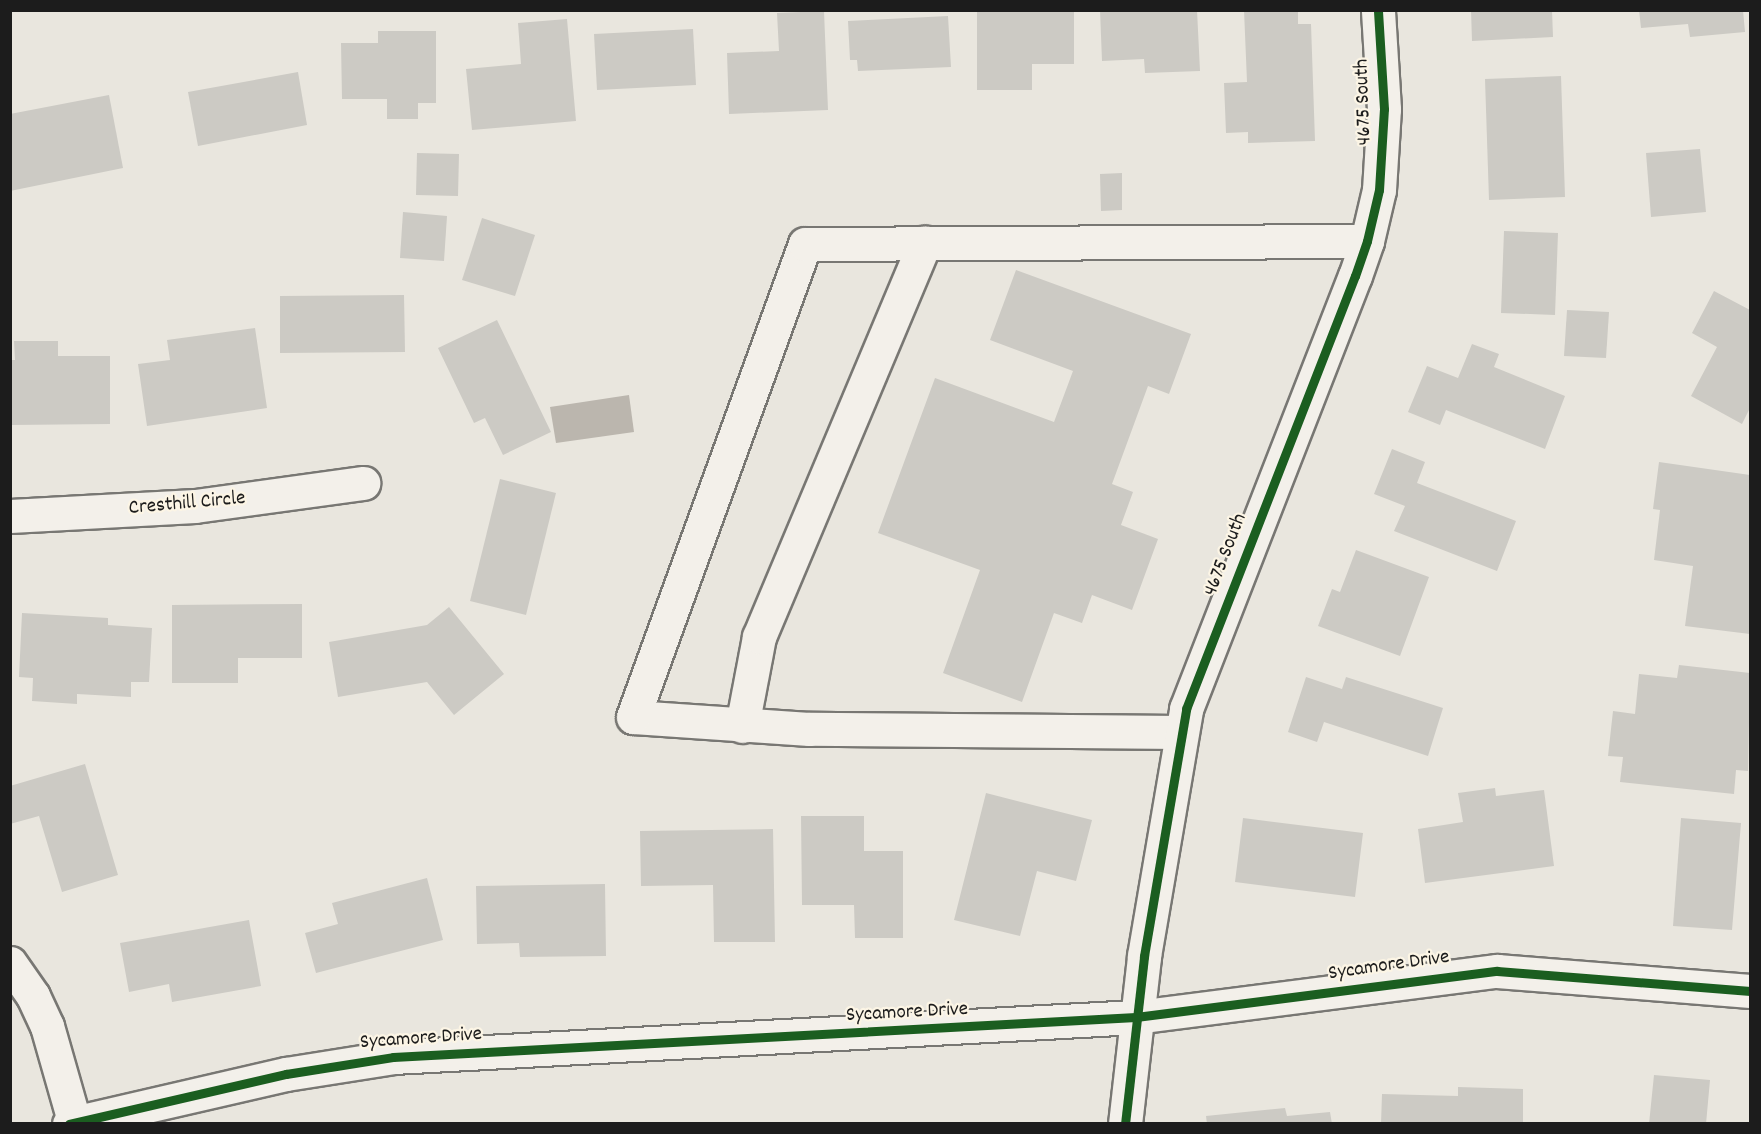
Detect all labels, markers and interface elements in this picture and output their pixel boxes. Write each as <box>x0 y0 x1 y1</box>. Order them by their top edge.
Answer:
street label: 4675 South <box>1350 58 1378 146</box>
street label: Cresthill Circle <box>128 486 246 522</box>
street label: 4675 South <box>1199 510 1253 600</box>
street label: Sycamore Drive <box>1327 945 1451 987</box>
street label: Sycamore Drive <box>845 997 969 1029</box>
street label: Sycamore Drive <box>359 1022 483 1056</box>

